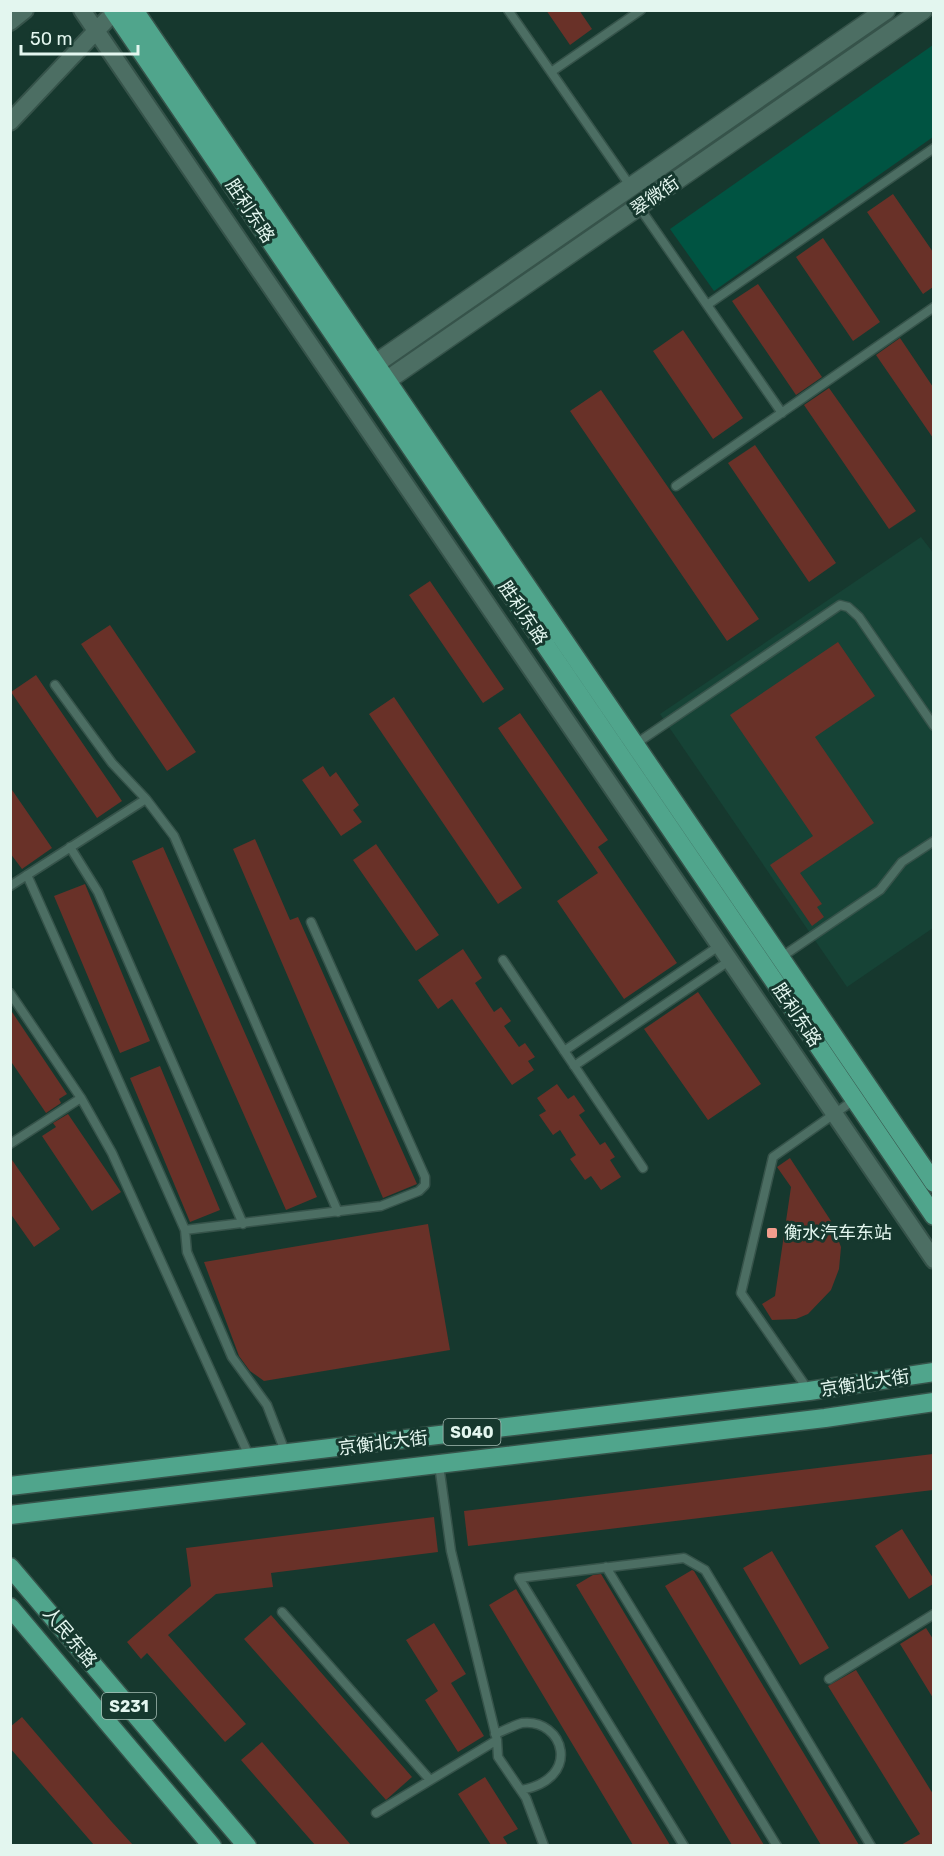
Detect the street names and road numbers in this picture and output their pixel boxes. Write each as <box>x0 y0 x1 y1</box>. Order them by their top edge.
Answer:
street label: 翠微街 <box>627 172 683 220</box>
street label: 胜利东路 <box>221 175 279 247</box>
street label: 胜利东路 <box>494 577 552 649</box>
street label: 胜利东路 <box>768 979 826 1051</box>
street label: 京衡北大街 <box>819 1365 911 1401</box>
road number: S040 <box>444 1419 500 1445</box>
street label: 京衡北大街 <box>337 1427 429 1459</box>
street label: 人民东路 <box>38 1602 102 1672</box>
road number: S231 <box>102 1693 156 1719</box>

